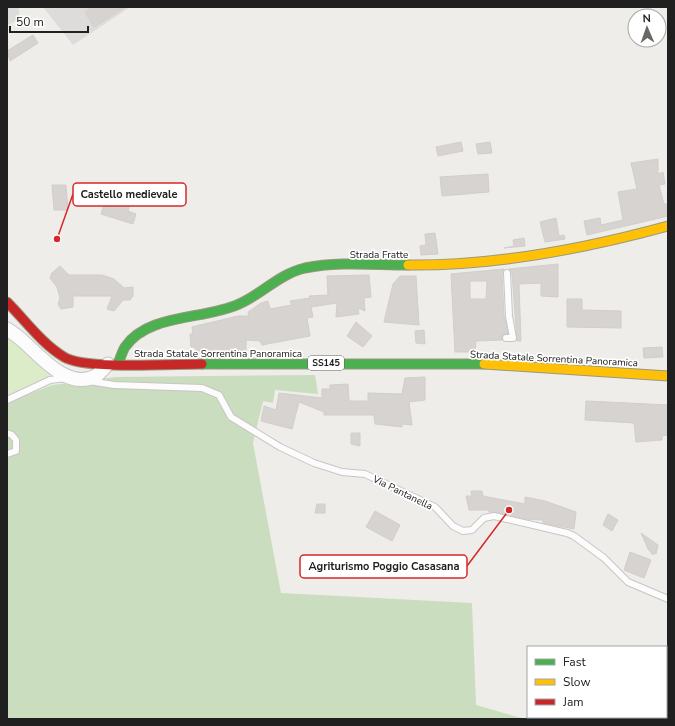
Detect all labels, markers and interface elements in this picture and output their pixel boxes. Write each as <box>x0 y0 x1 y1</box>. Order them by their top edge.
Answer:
scale bar <box>10 8 88 34</box>
north arrow <box>627 8 667 48</box>
text: N <box>642 11 651 26</box>
text: 50 m <box>16 14 44 30</box>
callout: Castello medievale <box>73 183 186 206</box>
text: Castello medievale <box>80 187 178 202</box>
street label: Strada Fratte <box>350 248 408 262</box>
street label: Strada Statale Sorrentina Panoramica <box>134 347 302 361</box>
street label: Strada Statale Sorrentina Panoramica <box>470 348 638 370</box>
road number: SS145 <box>308 356 344 370</box>
street label: Via Pantanella <box>369 472 435 513</box>
callout: Agriturismo Poggio Casasana <box>300 555 467 578</box>
text: Agriturismo Poggio Casasana <box>308 559 460 574</box>
legend <box>527 646 667 718</box>
text: Fast <box>563 654 586 670</box>
text: Slow <box>563 674 591 690</box>
text: Jam <box>562 694 584 710</box>

